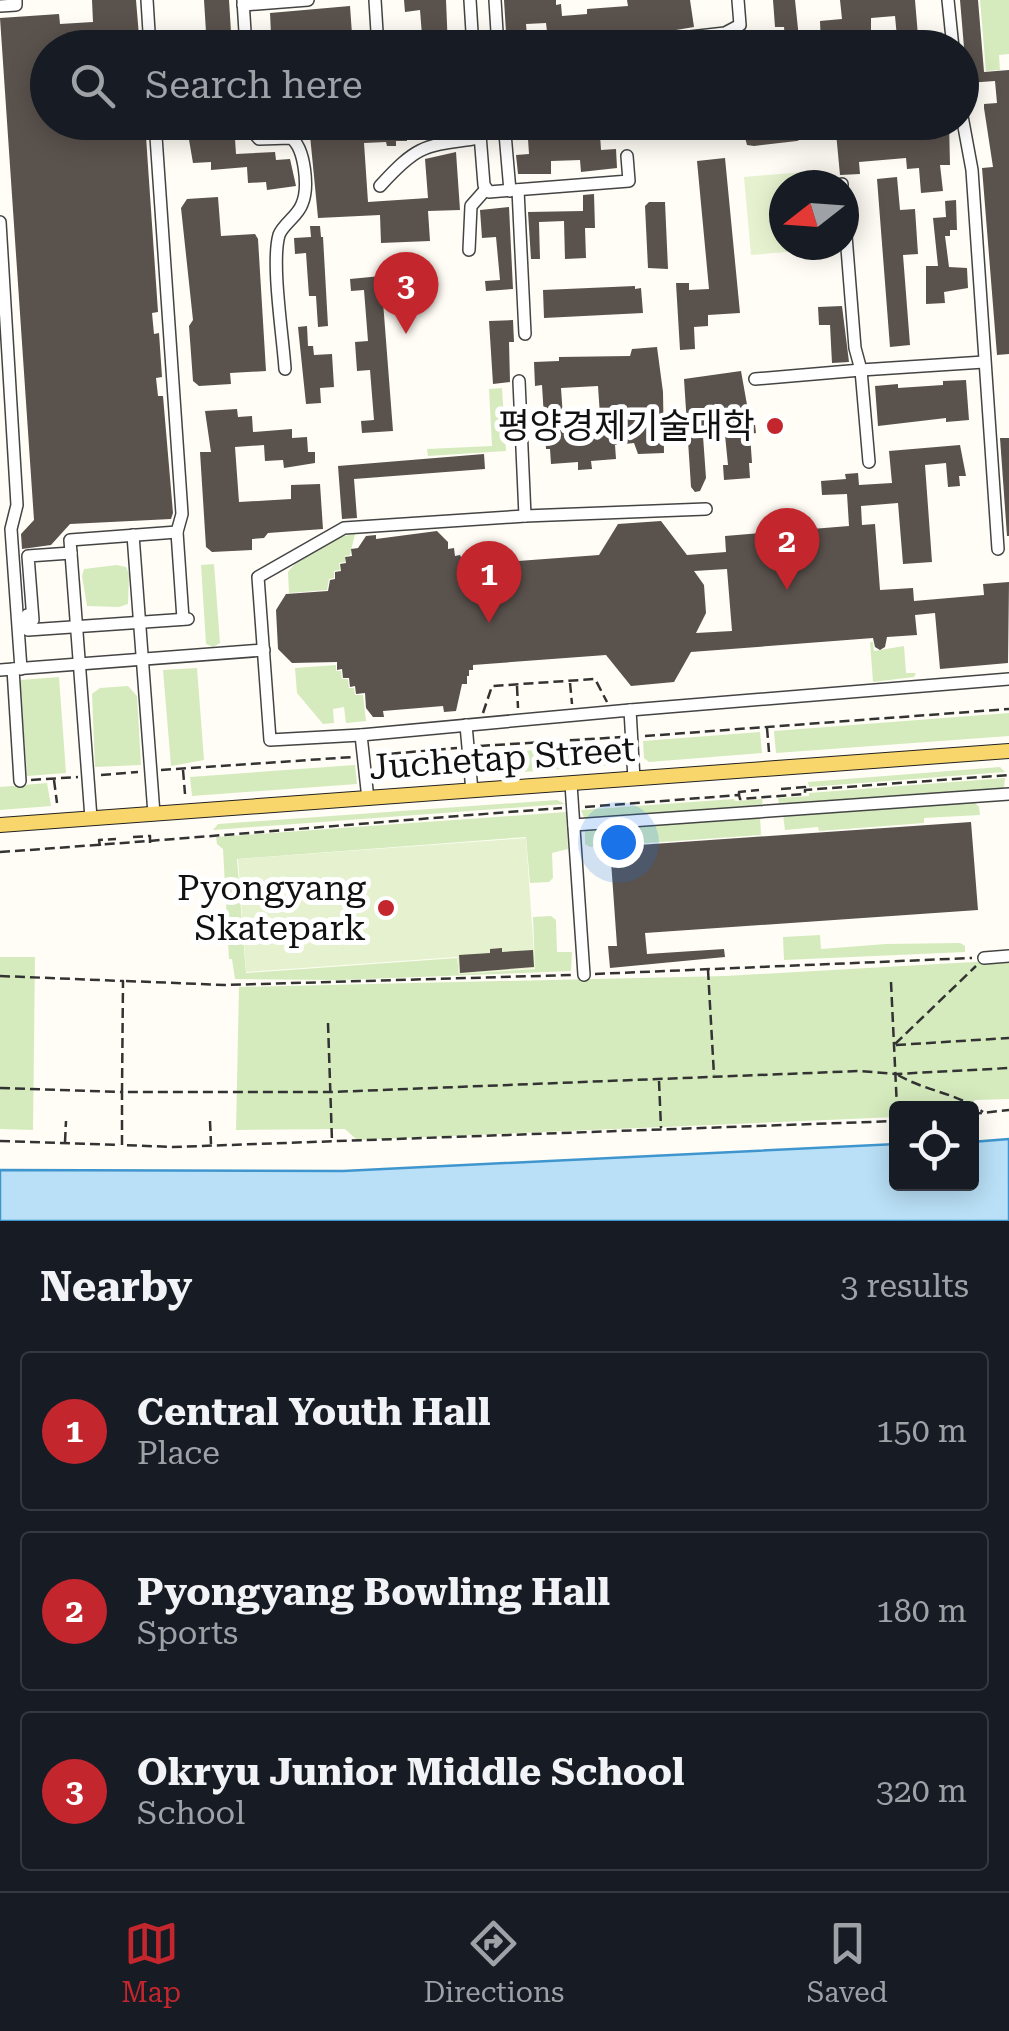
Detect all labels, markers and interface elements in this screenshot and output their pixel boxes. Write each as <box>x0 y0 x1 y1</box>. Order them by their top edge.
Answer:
search box <box>30 30 979 140</box>
icon: search <box>65 58 120 113</box>
text: Search here <box>145 63 363 107</box>
north arrow <box>769 170 859 260</box>
pin: 3 <box>374 252 438 334</box>
place label: 평양경제기술대학 <box>497 406 755 447</box>
marker: 평양경제기술대학 <box>764 415 786 437</box>
pin: 2 <box>754 508 820 590</box>
pin: 1 <box>456 540 522 623</box>
street label: Juchetap Street <box>368 729 636 788</box>
your location <box>593 817 644 868</box>
place label: Pyongyang Skatepark <box>177 868 366 949</box>
marker: Pyongyang Skatepark <box>375 897 397 919</box>
map controls <box>889 1101 979 1191</box>
button: locate <box>889 1101 979 1191</box>
text: Nearby <box>40 1262 192 1311</box>
text: 3 results <box>841 1267 969 1305</box>
text: Central Youth Hall <box>137 1390 491 1434</box>
text: 1 <box>66 1412 83 1450</box>
text: 150 m <box>876 1412 967 1450</box>
text: Place <box>137 1434 220 1472</box>
text: Pyongyang Bowling Hall <box>137 1570 610 1614</box>
text: 2 <box>66 1592 83 1630</box>
text: 180 m <box>876 1592 967 1630</box>
text: Sports <box>137 1614 238 1652</box>
text: Okryu Junior Middle School <box>137 1750 684 1794</box>
text: 3 <box>66 1772 83 1810</box>
text: 320 m <box>876 1772 967 1810</box>
text: School <box>137 1794 245 1832</box>
tab: Map <box>121 1916 181 2009</box>
tab: Directions <box>423 1916 564 2009</box>
tab: Saved <box>807 1916 888 2009</box>

